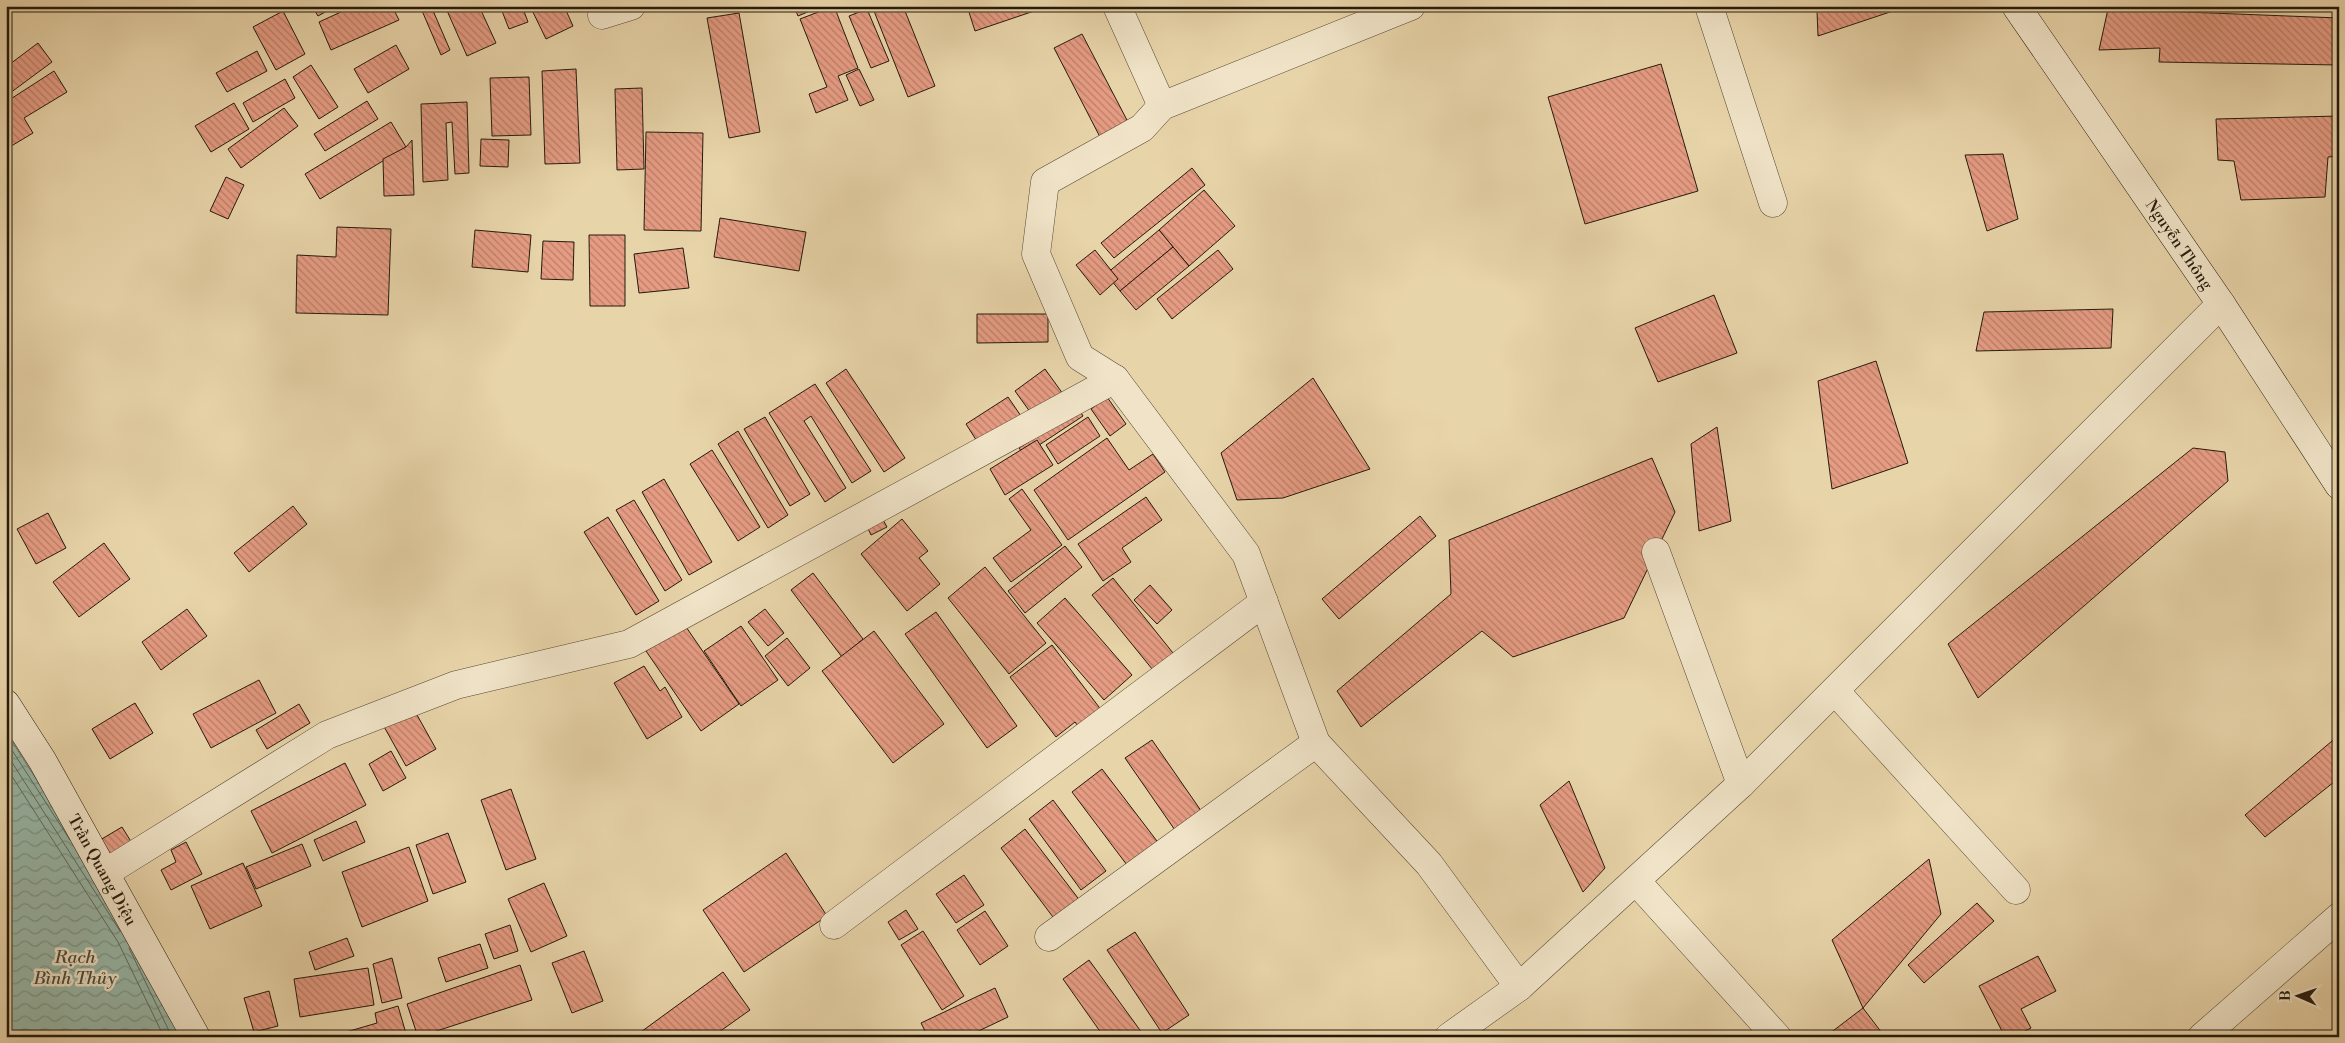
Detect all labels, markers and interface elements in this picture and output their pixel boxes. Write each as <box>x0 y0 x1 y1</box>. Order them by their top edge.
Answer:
street label: Nguyễn Thông <box>2141 196 2217 294</box>
street label: Trần Quang Diệu <box>63 811 141 929</box>
water label: Rạch Bình Thủy <box>32 946 117 990</box>
north arrow <box>2272 970 2322 1020</box>
text: B <box>2277 990 2295 1001</box>

